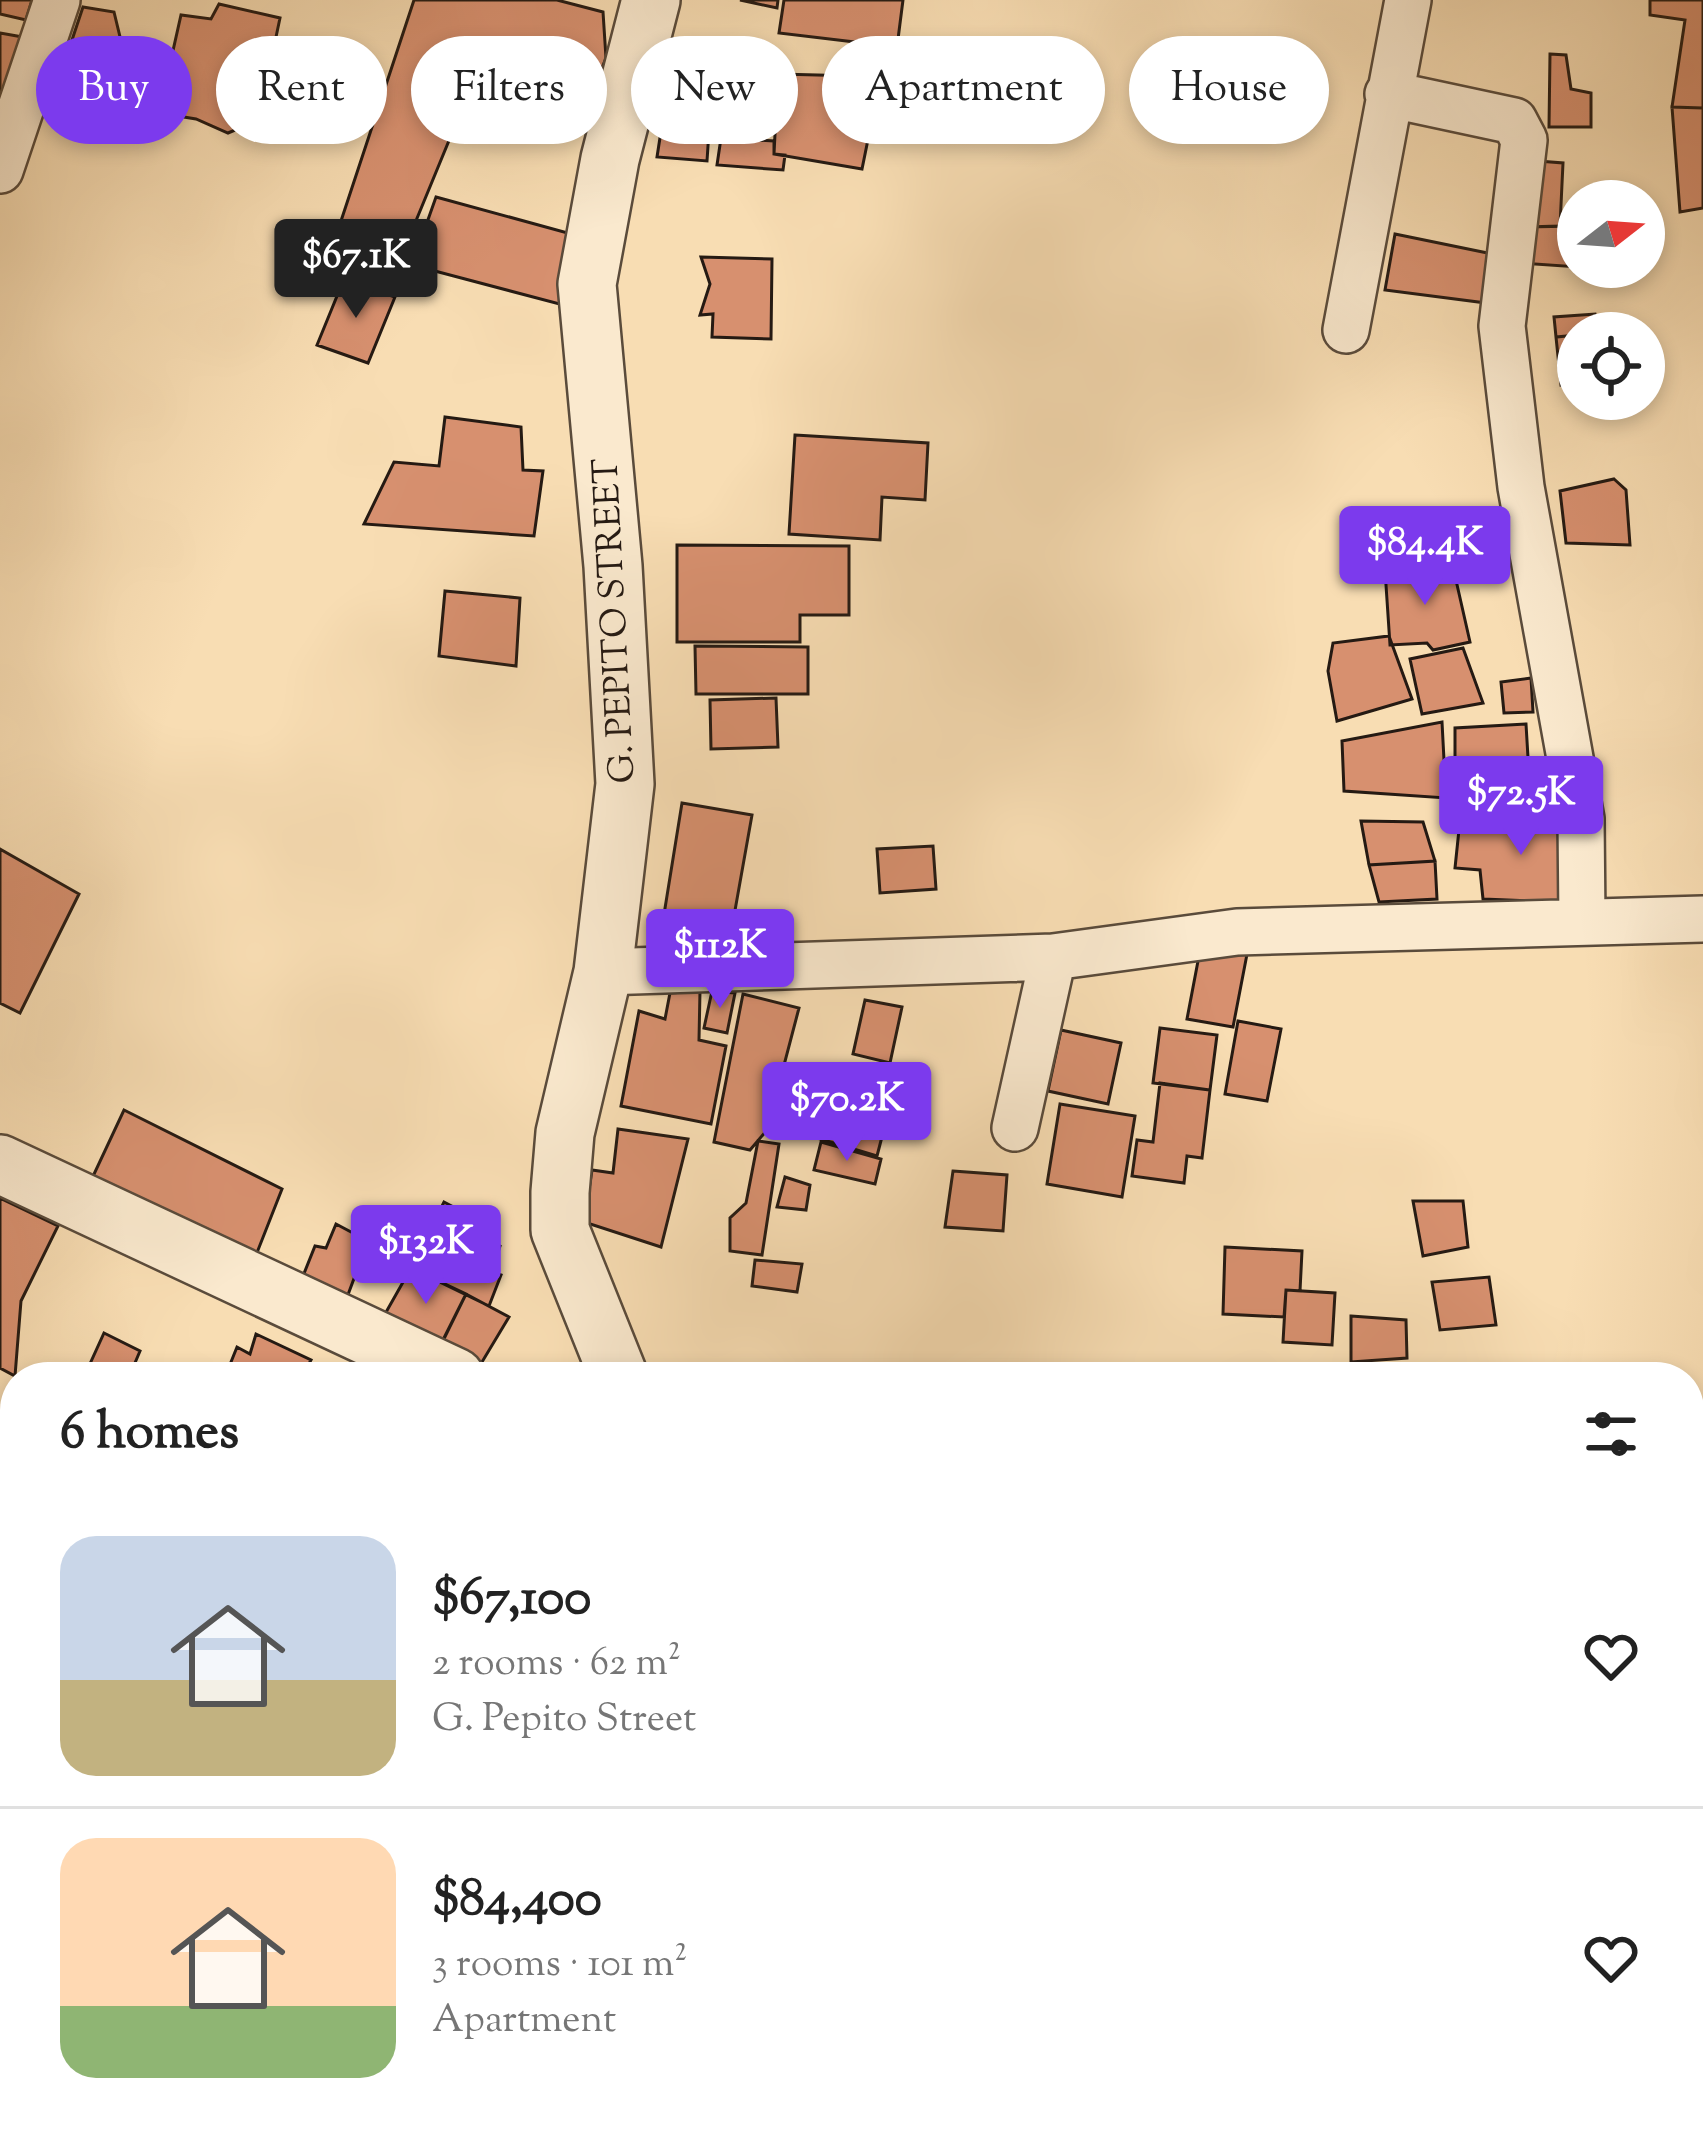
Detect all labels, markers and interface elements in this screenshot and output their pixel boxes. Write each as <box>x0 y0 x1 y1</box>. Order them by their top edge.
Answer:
chip: Buy <box>36 36 192 144</box>
chip: Rent <box>216 36 387 144</box>
chip: Filters <box>411 36 607 144</box>
chip: New <box>631 36 798 144</box>
chip: Apartment <box>822 36 1105 144</box>
chip: House <box>1129 36 1329 144</box>
north arrow <box>1557 180 1665 288</box>
map controls <box>1557 180 1665 420</box>
pin: $67.1K <box>258 219 454 321</box>
text: $67.1K <box>301 230 411 286</box>
button: locate <box>1557 312 1665 420</box>
street label: G. PEPITO STREET <box>582 457 650 785</box>
pin: $84.4K <box>1327 506 1523 608</box>
text: $84.4K <box>1366 517 1484 573</box>
pin: $72.5K <box>1423 756 1619 858</box>
text: $72.5K <box>1466 767 1576 823</box>
pin: $112K <box>636 909 804 1011</box>
text: $112K <box>673 920 767 976</box>
pin: $70.2K <box>749 1062 945 1164</box>
text: $70.2K <box>789 1073 905 1129</box>
pin: $132K <box>342 1205 510 1307</box>
text: $132K <box>378 1216 474 1272</box>
text: 6 homes <box>60 1398 239 1471</box>
icon: filters <box>1578 1401 1644 1467</box>
text: $67,100 <box>432 1564 591 1637</box>
icon: home <box>156 1584 300 1728</box>
icon: heart <box>1578 1623 1644 1689</box>
text: 2 rooms · 62 m² <box>432 1637 681 1693</box>
text: G. Pepito Street <box>432 1693 696 1749</box>
text: $84,400 <box>432 1865 602 1938</box>
icon: home <box>156 1886 300 2030</box>
icon: heart <box>1578 1925 1644 1991</box>
text: 3 rooms · 101 m² <box>432 1938 687 1994</box>
text: Apartment <box>432 1994 616 2050</box>

